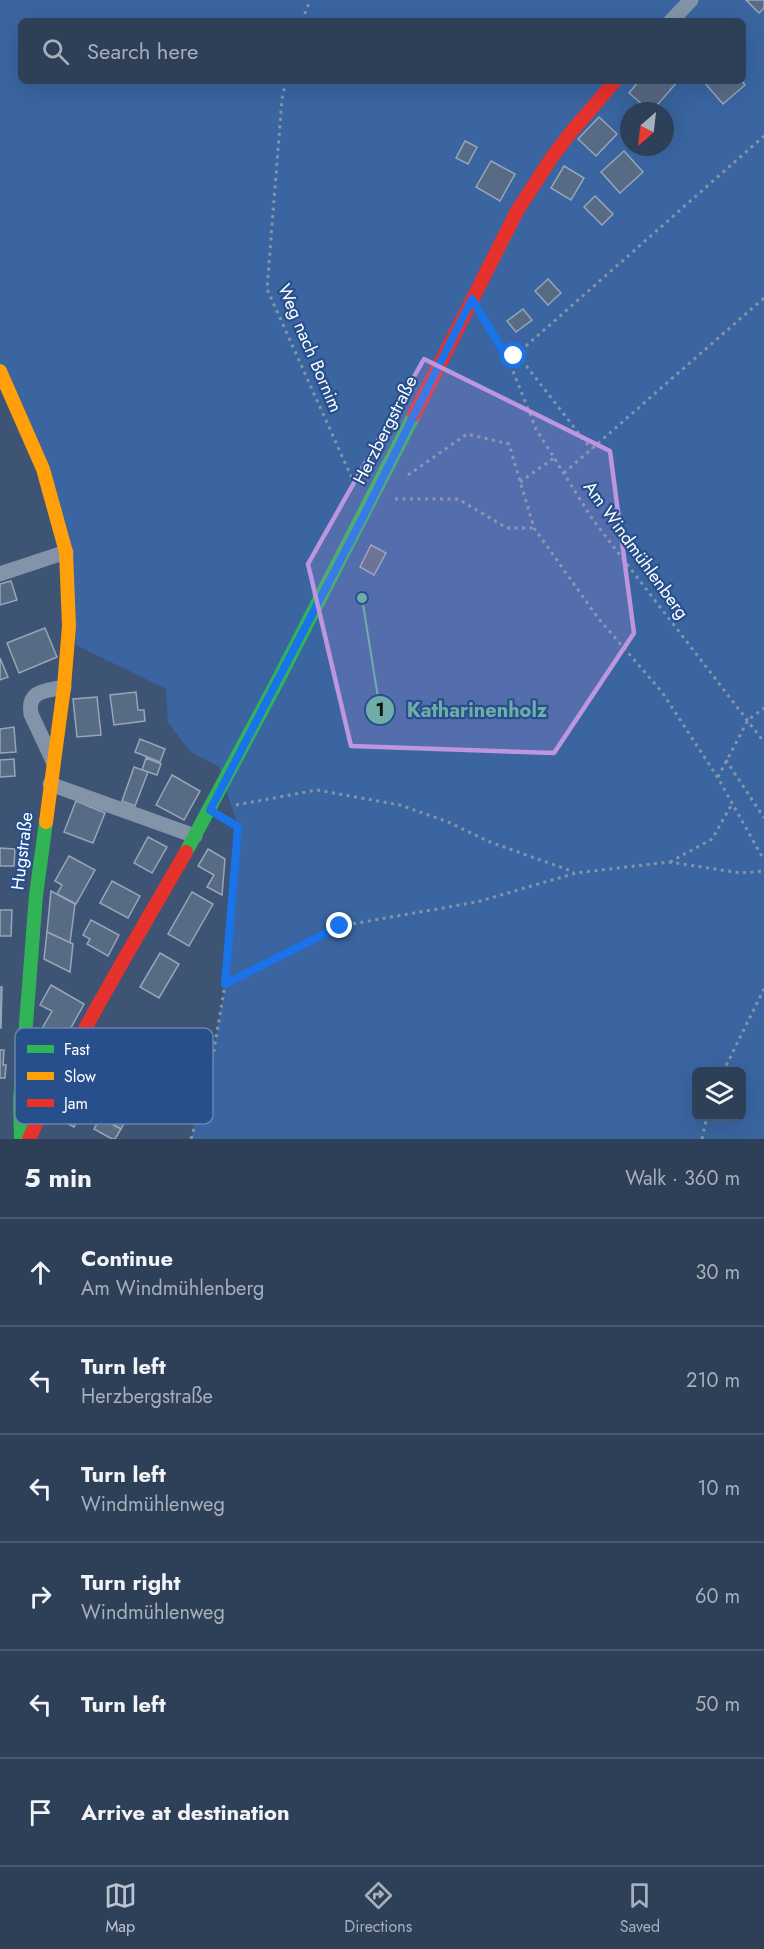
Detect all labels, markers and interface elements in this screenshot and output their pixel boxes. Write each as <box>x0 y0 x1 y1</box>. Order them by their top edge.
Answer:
search box <box>18 18 746 84</box>
icon: search <box>39 35 72 68</box>
text: Search here <box>87 35 198 67</box>
north arrow <box>620 102 674 156</box>
street label: Weg nach Bornim <box>271 280 349 416</box>
route start <box>500 342 526 368</box>
street label: Herzbergstraße <box>346 371 424 489</box>
street label: Am Windmühlenberg <box>577 476 695 624</box>
callout: Katharinenholz <box>365 691 559 729</box>
text: Katharinenholz <box>407 696 548 725</box>
text: 1 <box>375 697 385 723</box>
street label: Hugstraße <box>4 810 40 892</box>
route end <box>326 912 352 938</box>
legend <box>15 1028 213 1124</box>
text: Fast <box>64 1038 90 1061</box>
text: Slow <box>64 1065 96 1088</box>
map controls <box>692 1067 746 1121</box>
button: layers <box>692 1067 746 1121</box>
text: Jam <box>62 1092 88 1115</box>
text: 5 min <box>24 1159 92 1197</box>
text: Walk · 360 m <box>625 1164 740 1193</box>
text: Continue <box>81 1242 173 1274</box>
icon: ahead <box>24 1256 57 1289</box>
text: 30 m <box>695 1258 740 1287</box>
text: Am Windmühlenberg <box>81 1274 264 1303</box>
text: Turn left <box>81 1350 166 1382</box>
icon: left <box>24 1364 57 1397</box>
text: 210 m <box>686 1366 740 1395</box>
text: Herzbergstraße <box>81 1382 213 1411</box>
text: Turn left <box>81 1458 166 1490</box>
icon: left <box>24 1472 57 1505</box>
text: 10 m <box>697 1474 740 1503</box>
text: Windmühlenweg <box>81 1490 225 1519</box>
text: Turn right <box>81 1566 181 1598</box>
icon: right <box>24 1580 57 1613</box>
text: 60 m <box>695 1582 740 1611</box>
text: Windmühlenweg <box>81 1598 225 1627</box>
icon: left <box>24 1688 57 1721</box>
text: Turn left <box>81 1688 166 1720</box>
text: 50 m <box>695 1690 740 1719</box>
icon: arrive <box>24 1796 57 1829</box>
text: Arrive at destination <box>81 1796 290 1828</box>
tab: Map <box>104 1879 137 1938</box>
tab: Directions <box>344 1879 412 1938</box>
tab: Saved <box>620 1879 660 1938</box>

